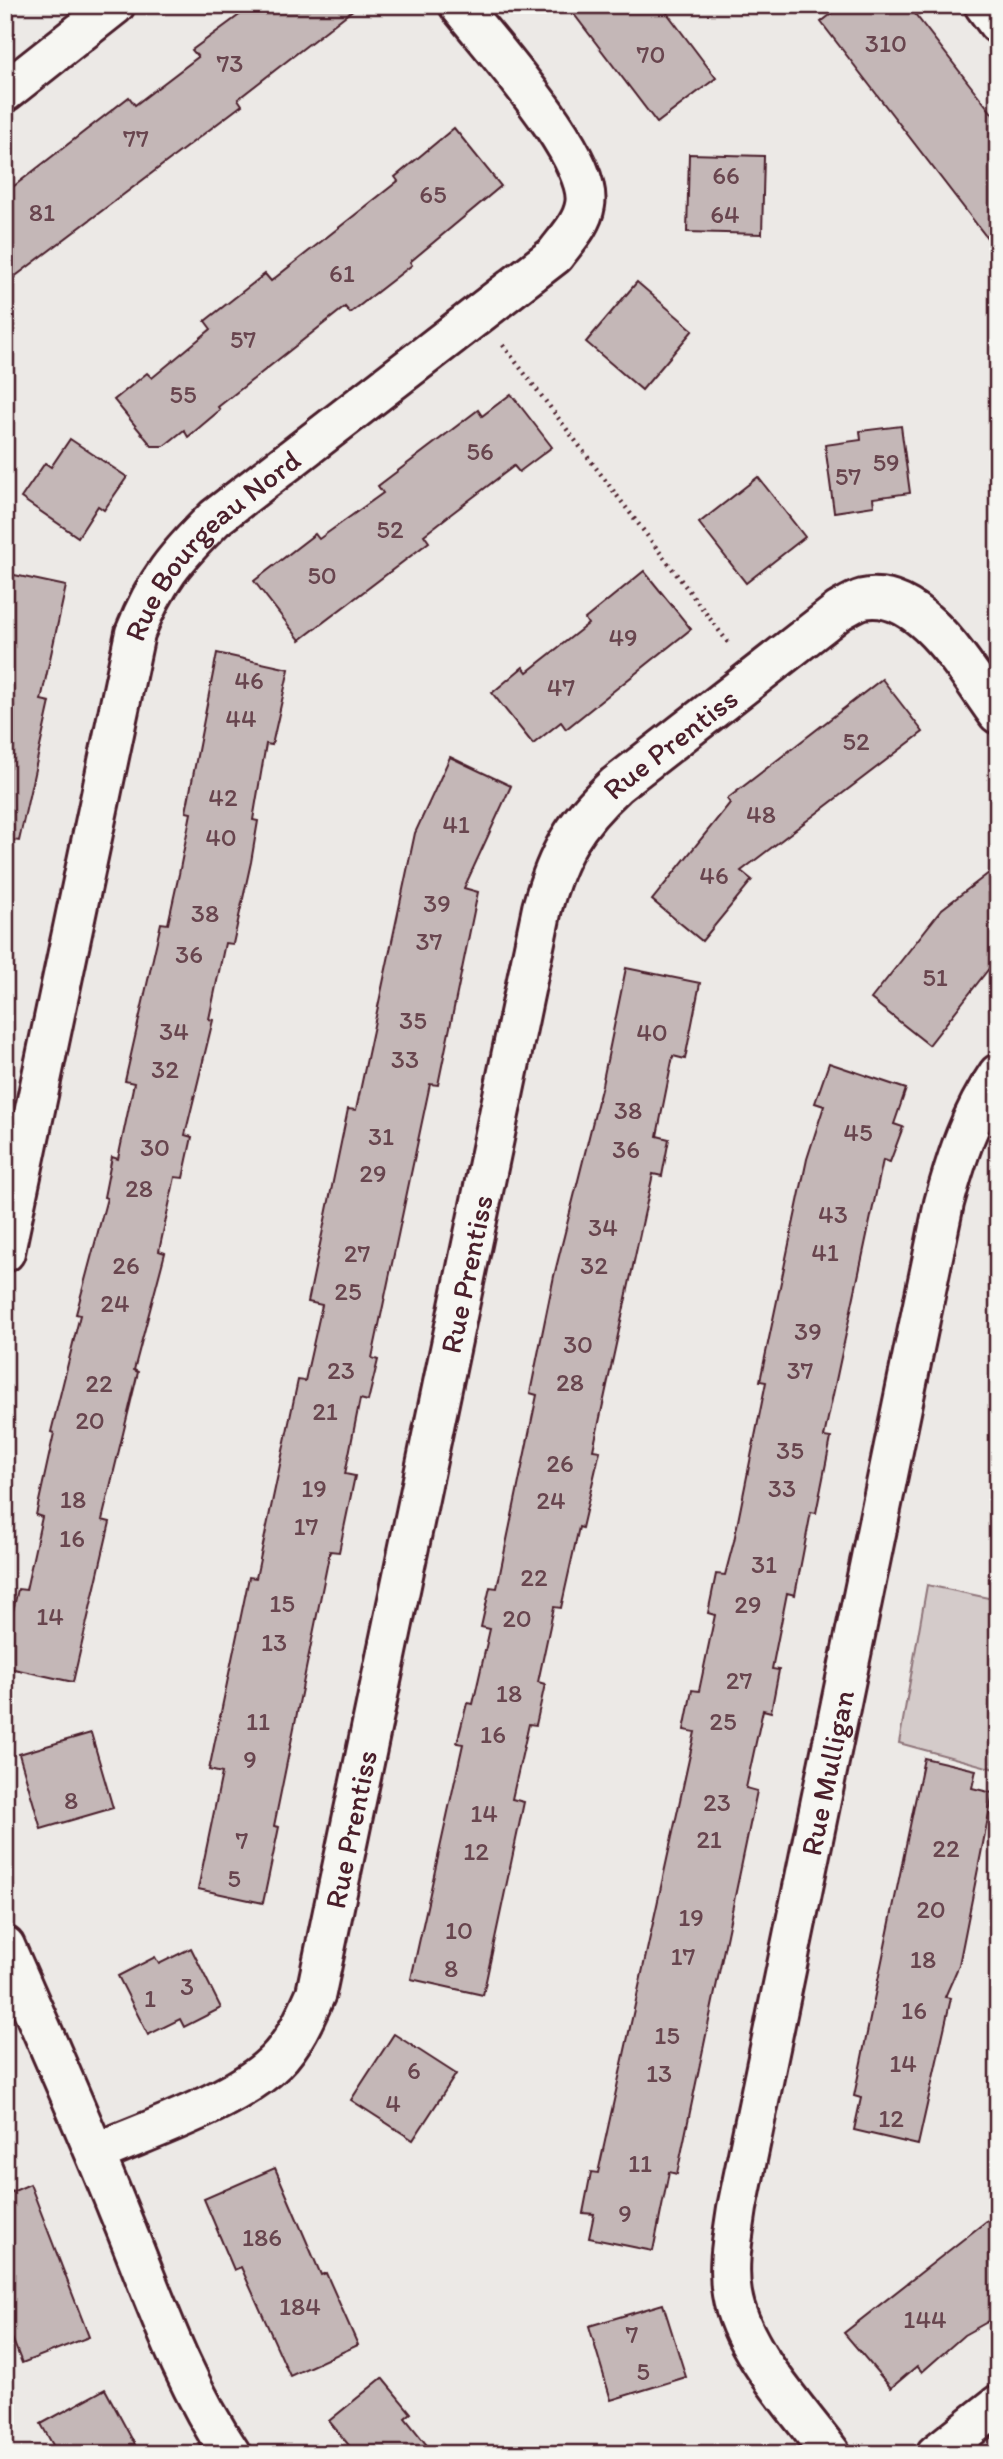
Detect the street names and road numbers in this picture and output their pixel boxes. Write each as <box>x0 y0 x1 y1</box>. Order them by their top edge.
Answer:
street label: Rue Bourgeau Nord <box>115 441 307 646</box>
street label: Rue Prentiss <box>594 679 745 807</box>
street label: Rue Prentiss <box>431 1191 500 1357</box>
street label: Rue Mulligan <box>792 1686 862 1859</box>
street label: Rue Prentiss <box>316 1747 385 1912</box>

